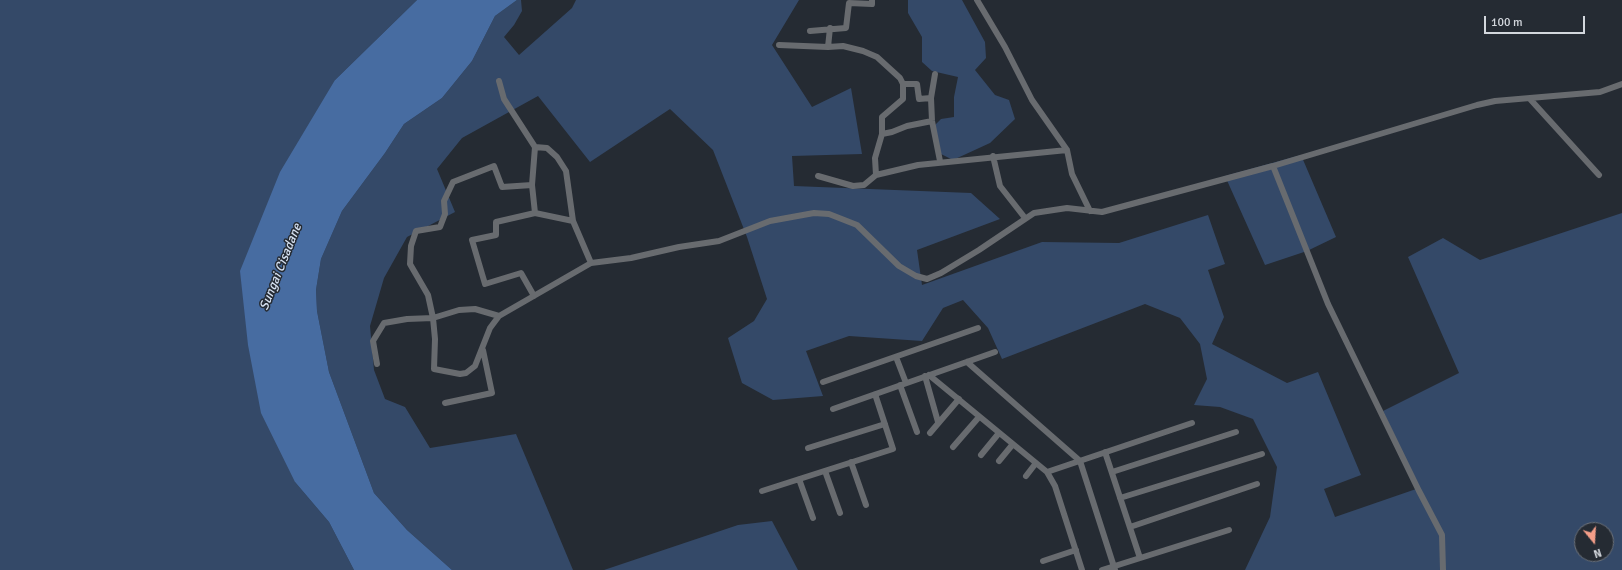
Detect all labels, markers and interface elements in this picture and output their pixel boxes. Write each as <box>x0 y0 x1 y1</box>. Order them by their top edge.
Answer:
scale bar <box>1486 8 1587 34</box>
text: 100 m <box>1491 15 1523 30</box>
water label: Sungai Cisadane <box>257 221 305 313</box>
north arrow <box>1574 522 1614 562</box>
text: N <box>1592 546 1603 560</box>

